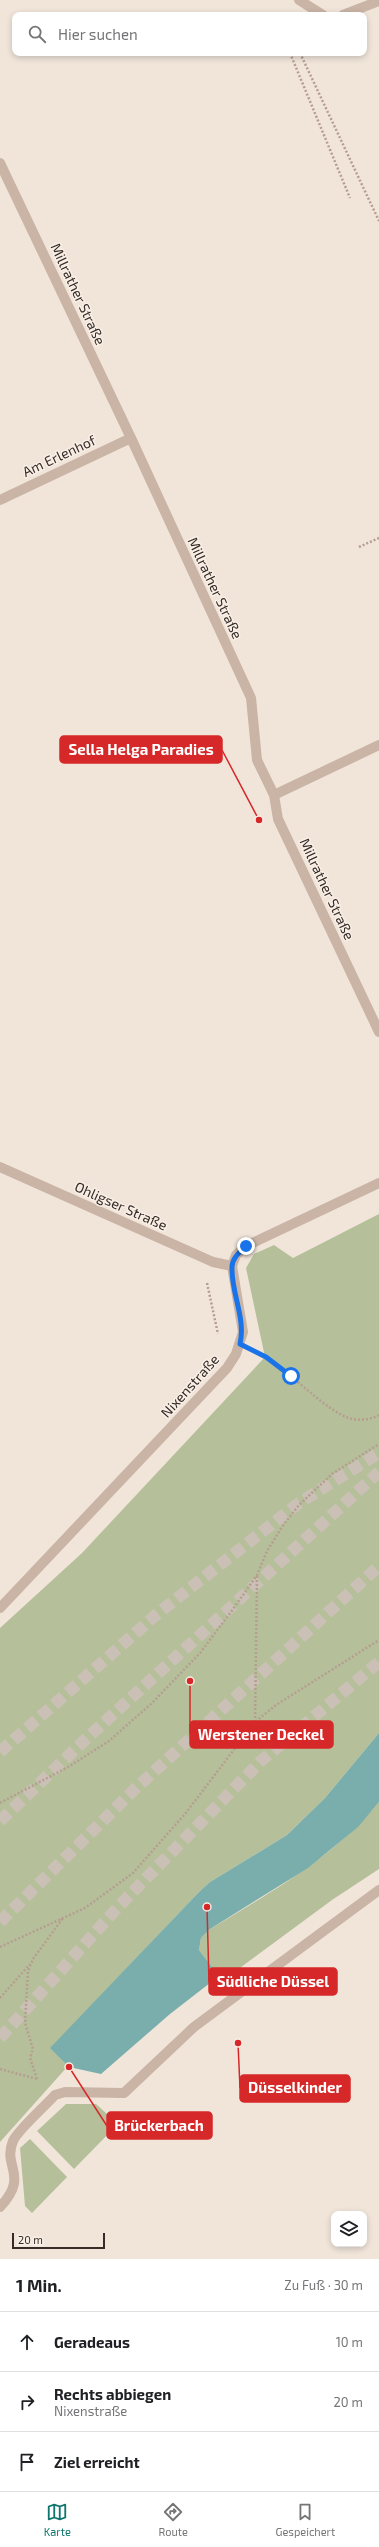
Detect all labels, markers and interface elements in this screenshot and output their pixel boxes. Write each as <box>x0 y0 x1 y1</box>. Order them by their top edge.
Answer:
search box <box>12 12 367 56</box>
icon: search <box>26 23 48 45</box>
text: Hier suchen <box>58 25 138 43</box>
street label: Millrather Straße <box>47 240 109 347</box>
street label: Am Erlenhof <box>20 431 99 480</box>
street label: Millrather Straße <box>184 534 246 641</box>
callout: Sella Helga Paradies <box>60 736 222 763</box>
text: Sella Helga Paradies <box>68 740 214 758</box>
street label: Millrather Straße <box>296 835 358 942</box>
street label: Ohligser Straße <box>72 1178 170 1234</box>
route end <box>237 1237 255 1255</box>
street label: Nixenstraße <box>157 1351 222 1421</box>
route start <box>282 1367 300 1385</box>
callout: Werstener Deckel <box>190 1721 333 1748</box>
text: Werstener Deckel <box>198 1725 324 1743</box>
callout: Südliche Düssel <box>209 1968 337 1995</box>
text: Südliche Düssel <box>217 1972 329 1990</box>
callout: Düsselkinder <box>240 2075 350 2102</box>
text: Düsselkinder <box>248 2078 342 2096</box>
callout: Brückerbach <box>107 2112 212 2139</box>
text: Brückerbach <box>114 2116 204 2134</box>
map controls <box>331 2211 367 2247</box>
button: layers <box>331 2211 367 2247</box>
scale bar <box>12 2231 105 2250</box>
text: 20 m <box>18 2233 43 2246</box>
text: 1 Min. <box>16 2275 62 2295</box>
text: Zu Fuß · 30 m <box>284 2277 363 2293</box>
icon: ahead <box>16 2331 38 2353</box>
text: Geradeaus <box>54 2333 130 2351</box>
text: 10 m <box>336 2334 363 2350</box>
text: Rechts abbiegen <box>54 2385 171 2403</box>
icon: right <box>16 2391 38 2413</box>
text: 20 m <box>334 2394 363 2410</box>
text: Nixenstraße <box>54 2403 127 2419</box>
icon: arrive <box>16 2451 38 2473</box>
text: Ziel erreicht <box>54 2453 140 2471</box>
tab: Karte <box>44 2501 71 2538</box>
tab: Route <box>159 2501 188 2538</box>
tab: Gespeichert <box>275 2501 335 2538</box>

